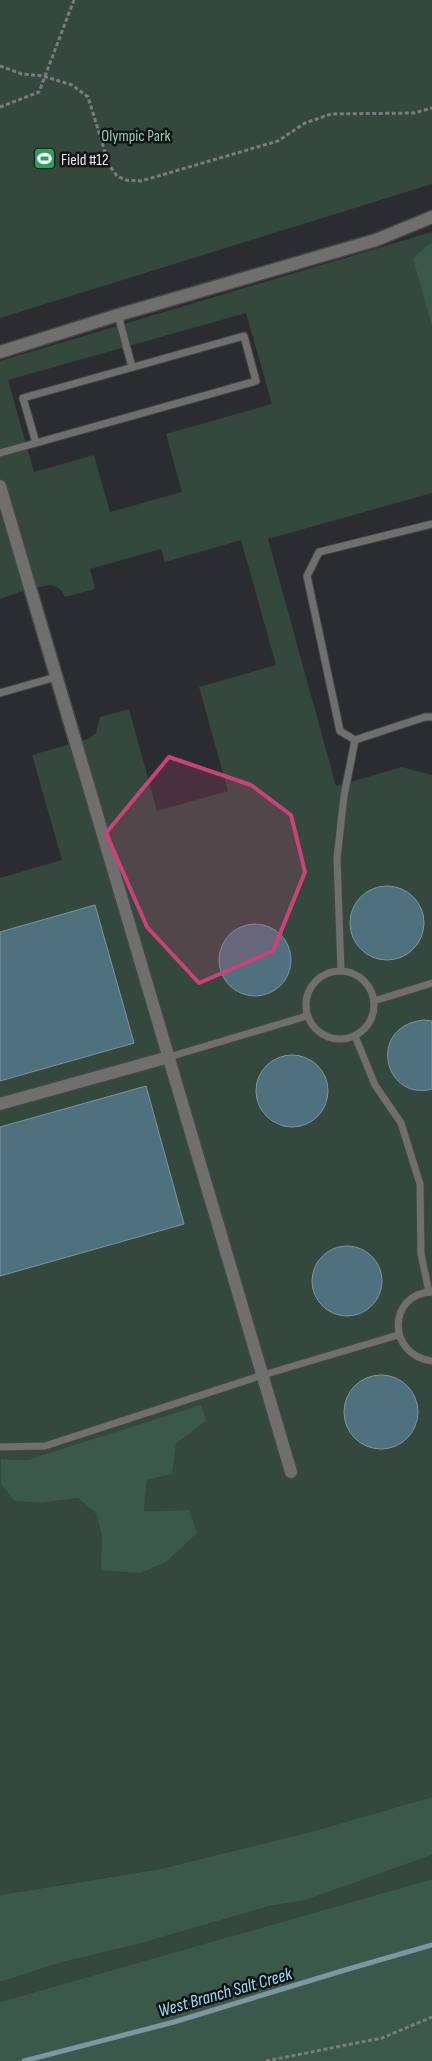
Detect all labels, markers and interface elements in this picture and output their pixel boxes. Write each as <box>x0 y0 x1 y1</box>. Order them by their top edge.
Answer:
park label: Olympic Park <box>101 127 171 146</box>
sports icon: Field #12 <box>33 147 57 171</box>
place label: Field #12 <box>61 151 109 170</box>
water label: West Branch Salt Creek <box>156 1963 296 2022</box>

